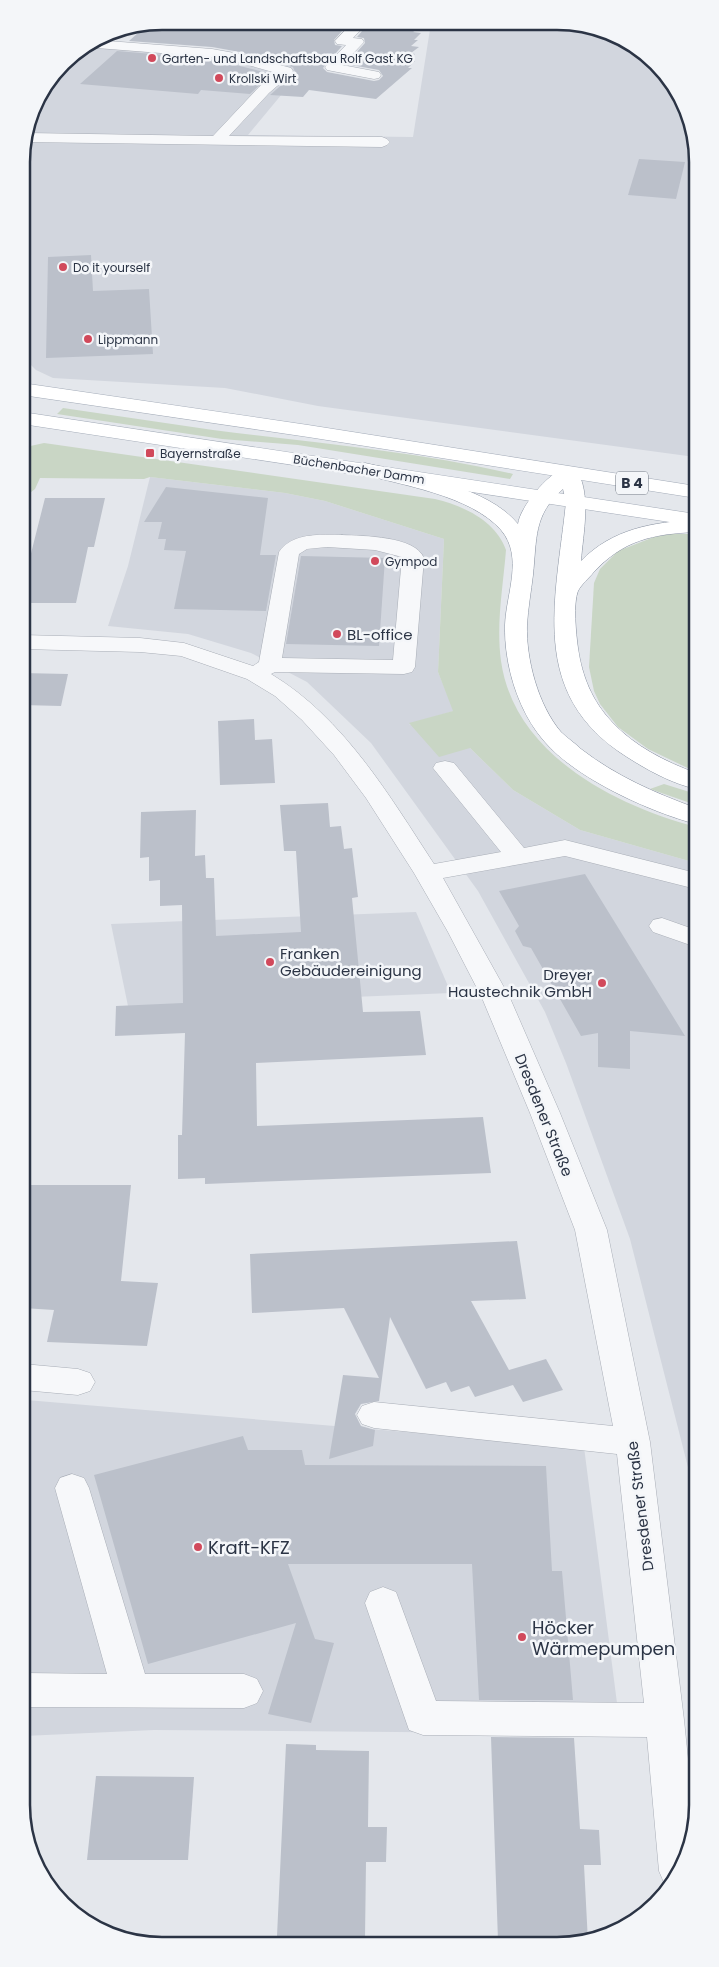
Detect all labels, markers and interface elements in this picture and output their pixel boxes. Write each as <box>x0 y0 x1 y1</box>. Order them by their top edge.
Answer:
place label: Garten- und Landschaftsbau Rolf Gast KG <box>162 50 413 67</box>
marker: Garten- und Landschaftsbau Rolf Gast KG <box>146 52 158 64</box>
place label: Krollski Wirt <box>229 70 296 87</box>
marker: Krollski Wirt <box>213 72 225 84</box>
place label: Do it yourself <box>73 259 150 276</box>
marker: Do it yourself <box>57 261 69 273</box>
place label: Lippmann <box>98 331 158 348</box>
marker: Lippmann <box>82 333 94 345</box>
place label: Bayernstraße <box>160 445 241 462</box>
marker: Bayernstraße <box>144 447 156 459</box>
street label: Büchenbacher Damm <box>292 450 426 488</box>
road number: B 4 <box>616 472 648 494</box>
place label: Gympod <box>385 553 437 570</box>
marker: Gympod <box>369 555 381 567</box>
place label: BL-office <box>347 624 413 645</box>
marker: BL-office <box>331 628 343 640</box>
place label: Franken Gebäudereinigung <box>280 943 422 981</box>
marker: Franken Gebäudereinigung <box>264 956 276 968</box>
place label: Dreyer Haustechnik GmbH <box>448 964 592 1002</box>
marker: Dreyer Haustechnik GmbH <box>596 977 608 989</box>
street label: Dresdener Straße <box>510 1050 578 1180</box>
street label: Dresdener Straße <box>622 1440 658 1572</box>
place label: Kraft-KFZ <box>208 1535 290 1560</box>
marker: Kraft-KFZ <box>192 1541 204 1553</box>
place label: Höcker Wärmepumpen <box>532 1615 675 1661</box>
marker: Höcker Wärmepumpen <box>516 1631 528 1643</box>

